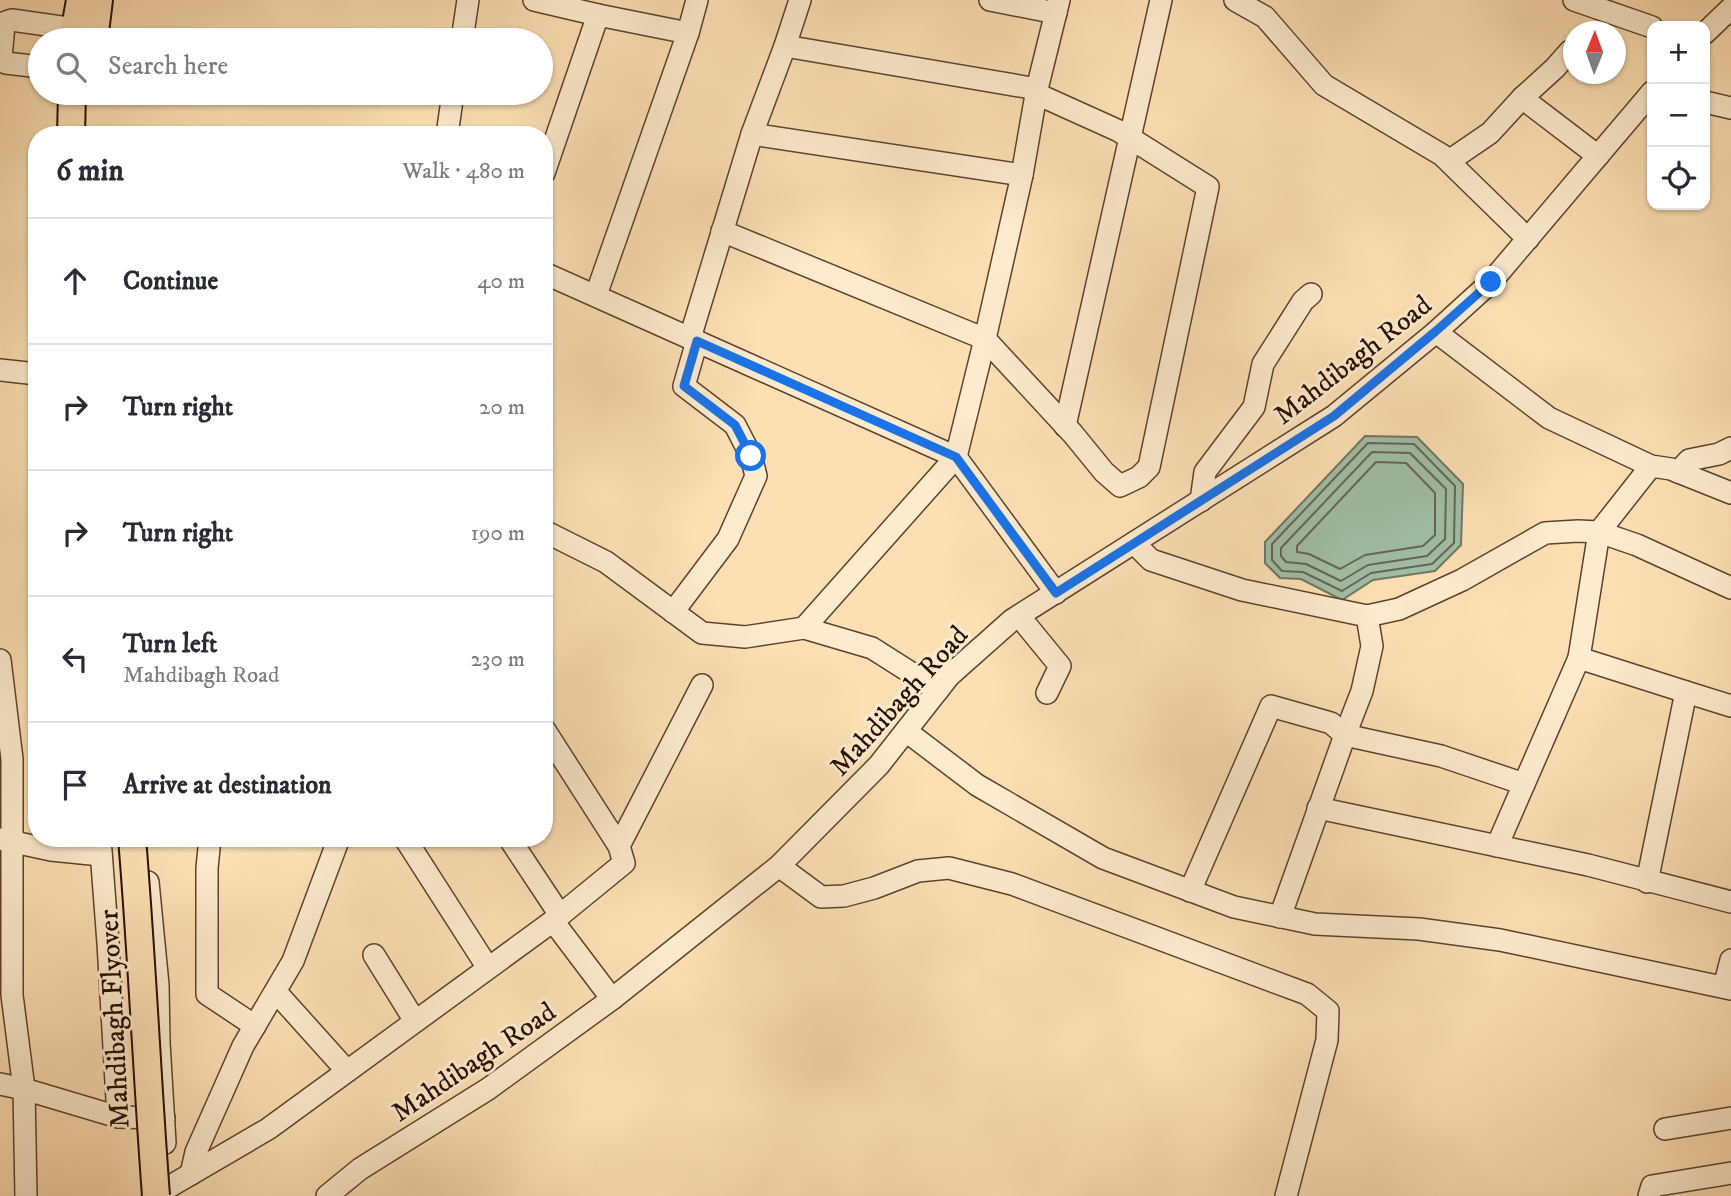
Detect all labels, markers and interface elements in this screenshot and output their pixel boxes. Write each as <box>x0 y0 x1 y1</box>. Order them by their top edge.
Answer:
north arrow <box>1563 21 1626 84</box>
map controls <box>1647 21 1710 210</box>
button: + <box>1647 21 1710 84</box>
search box <box>28 28 553 105</box>
icon: search <box>52 48 90 86</box>
text: Search here <box>108 50 228 83</box>
button: − <box>1647 84 1710 147</box>
button: locate <box>1647 147 1710 210</box>
text: 6 min <box>56 153 124 190</box>
text: Walk · 480 m <box>402 157 525 186</box>
icon: ahead <box>56 262 94 300</box>
text: Continue <box>123 265 218 298</box>
route end <box>1475 266 1506 297</box>
text: 40 m <box>477 267 525 296</box>
street label: Mahdibagh Road <box>1267 288 1439 433</box>
icon: right <box>56 388 94 426</box>
text: Turn right <box>123 391 233 424</box>
text: 20 m <box>479 393 525 422</box>
route start <box>735 440 766 471</box>
icon: right <box>56 514 94 552</box>
text: Turn right <box>123 517 233 550</box>
text: 190 m <box>471 519 525 548</box>
street label: Mahdibagh Road <box>822 618 976 784</box>
text: Turn left <box>123 628 217 661</box>
icon: left <box>56 640 94 678</box>
text: 230 m <box>471 645 525 674</box>
text: Mahdibagh Road <box>123 661 280 690</box>
icon: arrive <box>56 766 94 804</box>
text: Arrive at destination <box>123 769 332 802</box>
street label: Mahdibagh Flyover <box>91 908 138 1129</box>
street label: Mahdibagh Road <box>385 994 563 1130</box>

